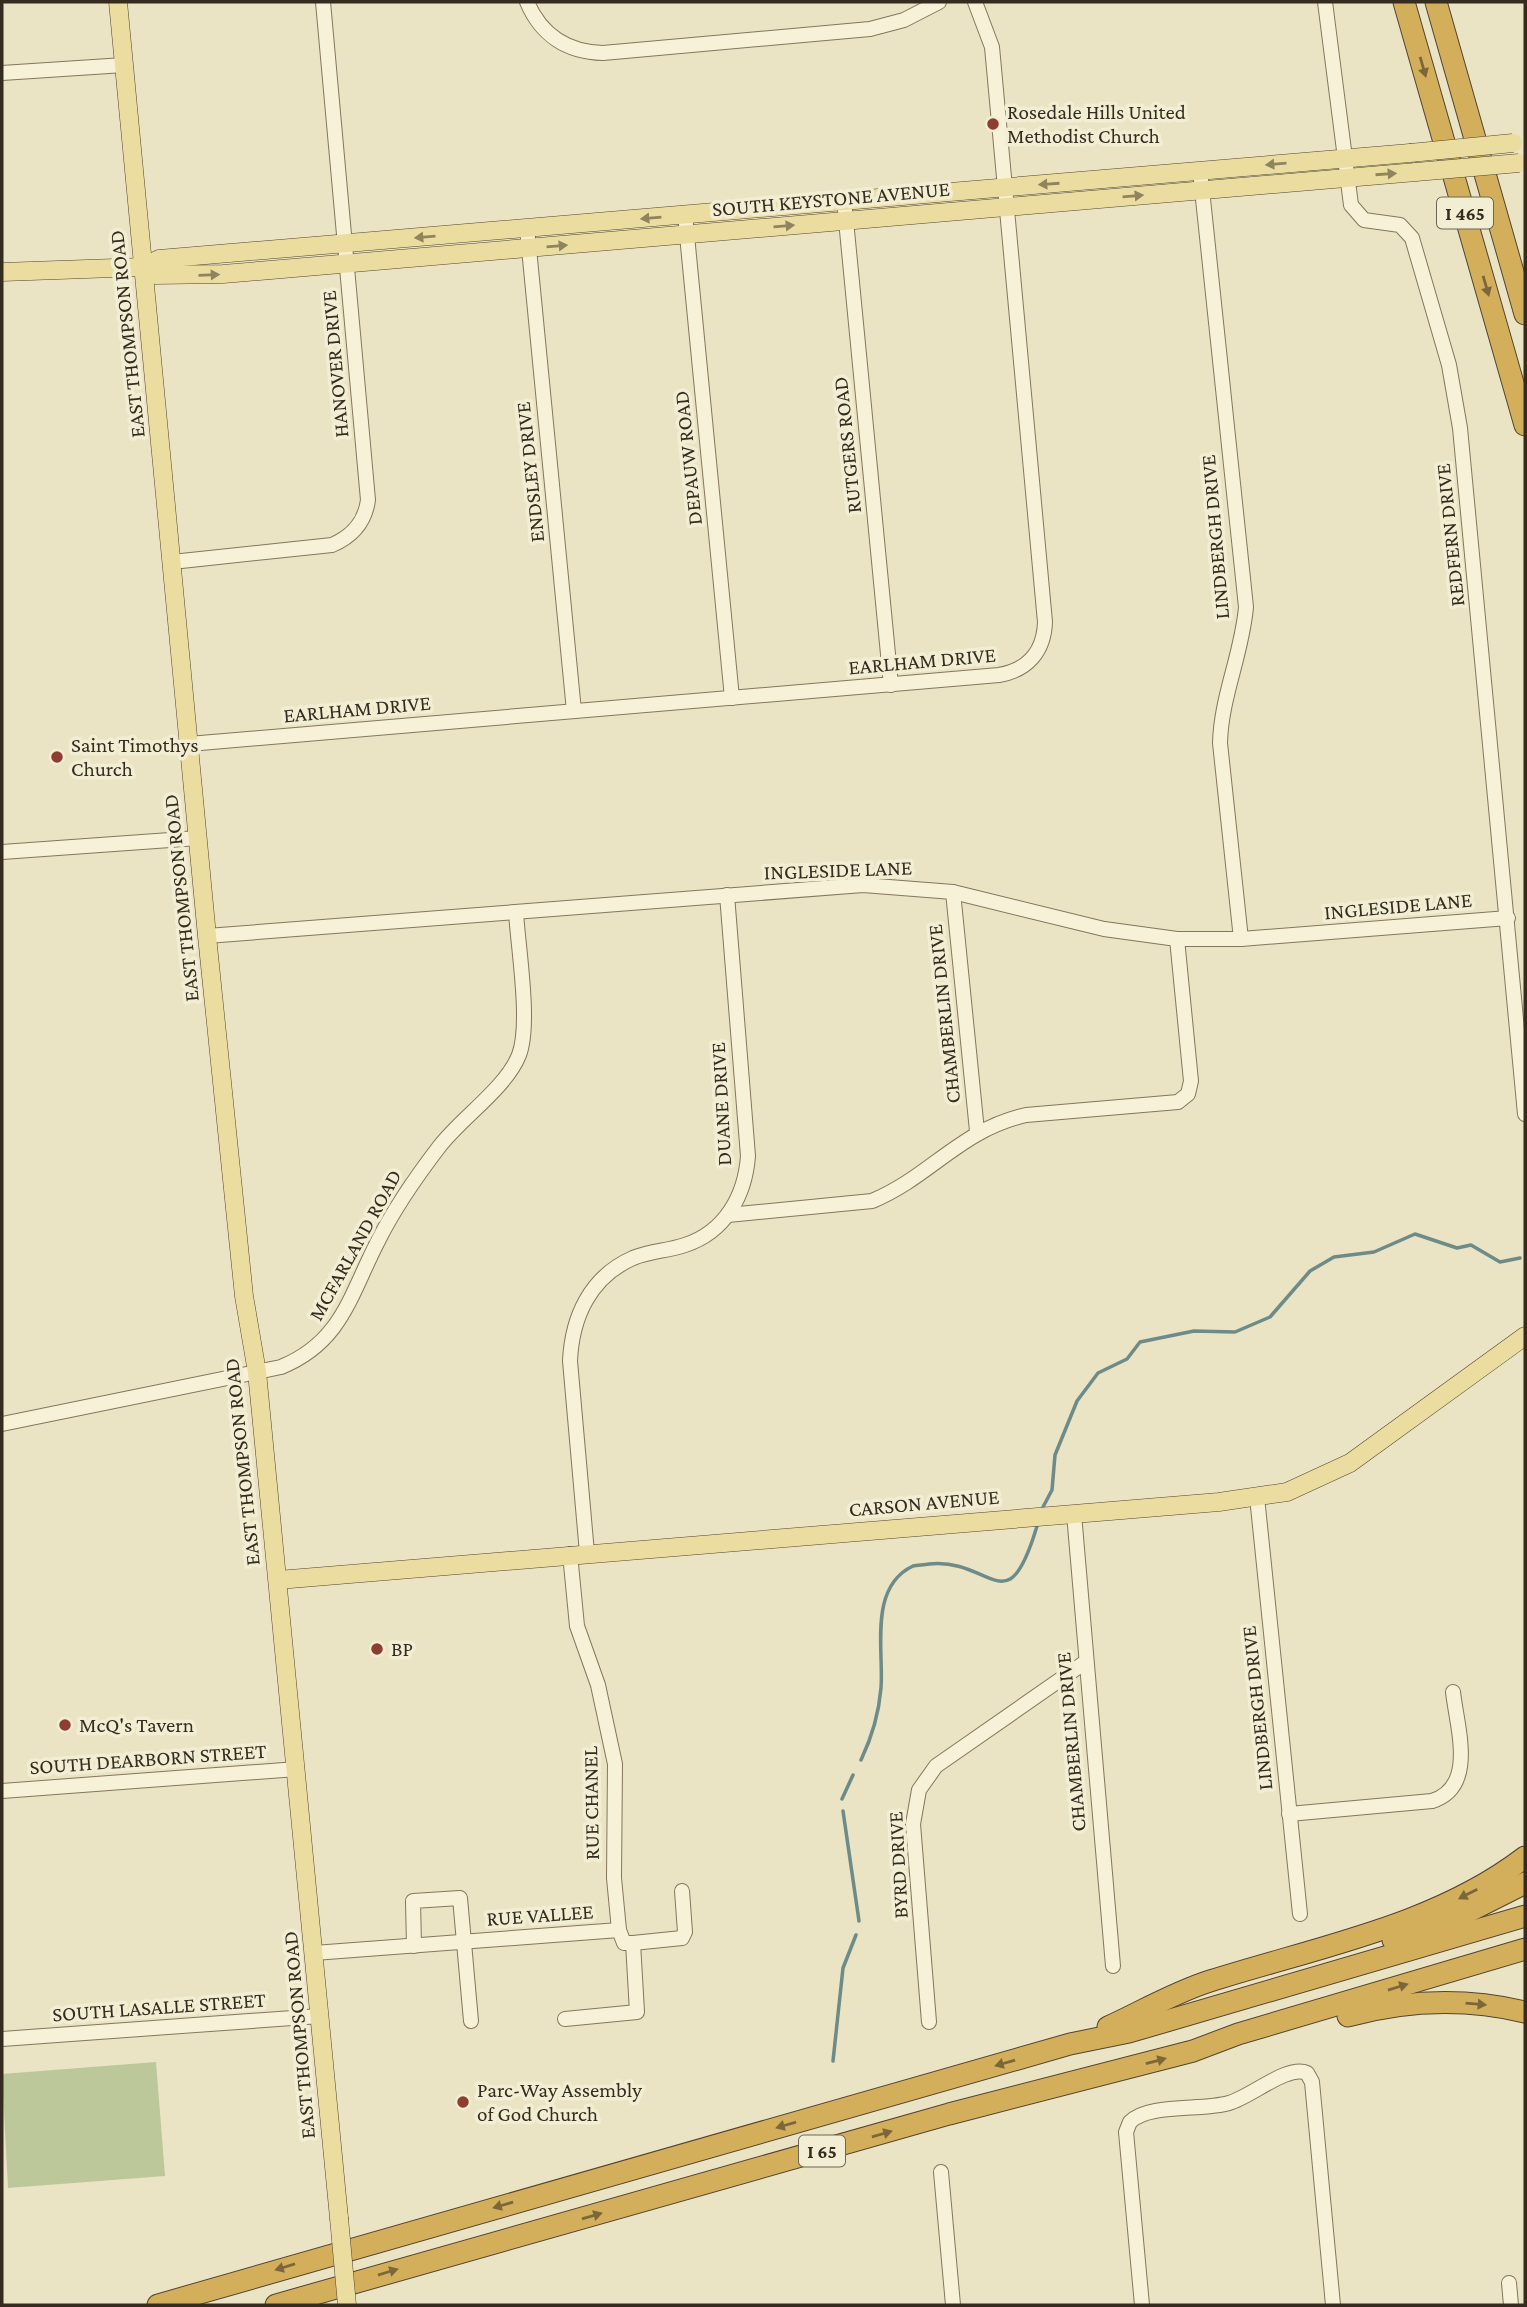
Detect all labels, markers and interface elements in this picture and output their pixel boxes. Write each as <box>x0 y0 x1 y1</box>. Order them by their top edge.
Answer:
one-way arrow <box>1418 57 1429 79</box>
place label: Rosedale Hills United Methodist Church <box>1007 100 1186 148</box>
marker: Rosedale Hills United Methodist Church <box>985 116 1001 132</box>
one-way arrow <box>1264 159 1286 170</box>
one-way arrow <box>1375 169 1397 180</box>
street label: SOUTH KEYSTONE AVENUE <box>711 177 951 221</box>
one-way arrow <box>1038 179 1060 190</box>
one-way arrow <box>1122 190 1144 201</box>
road number: I 465 <box>1437 197 1493 228</box>
one-way arrow <box>640 213 662 224</box>
one-way arrow <box>773 220 795 231</box>
street label: EAST THOMPSON ROAD <box>104 229 150 439</box>
one-way arrow <box>413 232 435 243</box>
one-way arrow <box>547 240 569 251</box>
one-way arrow <box>198 269 220 280</box>
one-way arrow <box>1481 276 1491 297</box>
street label: HANOVER DRIVE <box>317 289 353 439</box>
street label: RUTGERS ROAD <box>828 375 866 515</box>
street label: DEPAUW ROAD <box>669 390 707 526</box>
street label: ENDSLEY DRIVE <box>511 401 549 543</box>
street label: LINDBERGH DRIVE <box>1196 454 1234 620</box>
street label: REDFERN DRIVE <box>1431 462 1469 608</box>
street label: EARLHAM DRIVE <box>847 643 997 679</box>
street label: EARLHAM DRIVE <box>282 691 432 727</box>
place label: Saint Timothys Church <box>71 733 198 781</box>
marker: Saint Timothys Church <box>49 749 65 765</box>
street label: EAST THOMPSON ROAD <box>158 793 204 1003</box>
street label: INGLESIDE LANE <box>763 855 913 885</box>
street label: INGLESIDE LANE <box>1323 888 1473 924</box>
street label: CHAMBERLIN DRIVE <box>923 923 965 1105</box>
street label: DUANE DRIVE <box>706 1042 736 1166</box>
street label: MCFARLAND ROAD <box>304 1165 406 1325</box>
street label: EAST THOMPSON ROAD <box>219 1357 265 1567</box>
street label: CARSON AVENUE <box>848 1484 1000 1522</box>
street label: LINDBERGH DRIVE <box>1236 1625 1278 1791</box>
place label: BP <box>391 1637 413 1661</box>
marker: BP <box>369 1641 385 1657</box>
street label: CHAMBERLIN DRIVE <box>1051 1651 1091 1833</box>
place label: McQ's Tavern <box>79 1713 194 1737</box>
marker: McQ's Tavern <box>57 1717 73 1733</box>
street label: SOUTH DEARBORN STREET <box>29 1739 268 1779</box>
street label: RUE CHANEL <box>578 1745 604 1860</box>
street label: BYRD DRIVE <box>883 1811 913 1919</box>
one-way arrow <box>1458 1888 1478 1899</box>
street label: RUE VALLEE <box>486 1899 594 1931</box>
street label: EAST THOMPSON ROAD <box>278 1930 320 2140</box>
one-way arrow <box>1388 1981 1409 1991</box>
street label: SOUTH LASALLE STREET <box>51 1988 267 2026</box>
one-way arrow <box>1465 1999 1487 2010</box>
one-way arrow <box>1145 2055 1167 2066</box>
one-way arrow <box>994 2058 1015 2068</box>
place label: Parc-Way Assembly of God Church <box>477 2078 642 2126</box>
marker: Parc-Way Assembly of God Church <box>455 2094 471 2110</box>
one-way arrow <box>775 2120 796 2130</box>
one-way arrow <box>872 2128 893 2138</box>
road number: I 65 <box>799 2136 845 2166</box>
one-way arrow <box>492 2200 514 2211</box>
one-way arrow <box>582 2210 604 2221</box>
one-way arrow <box>274 2263 295 2273</box>
one-way arrow <box>378 2266 399 2276</box>

